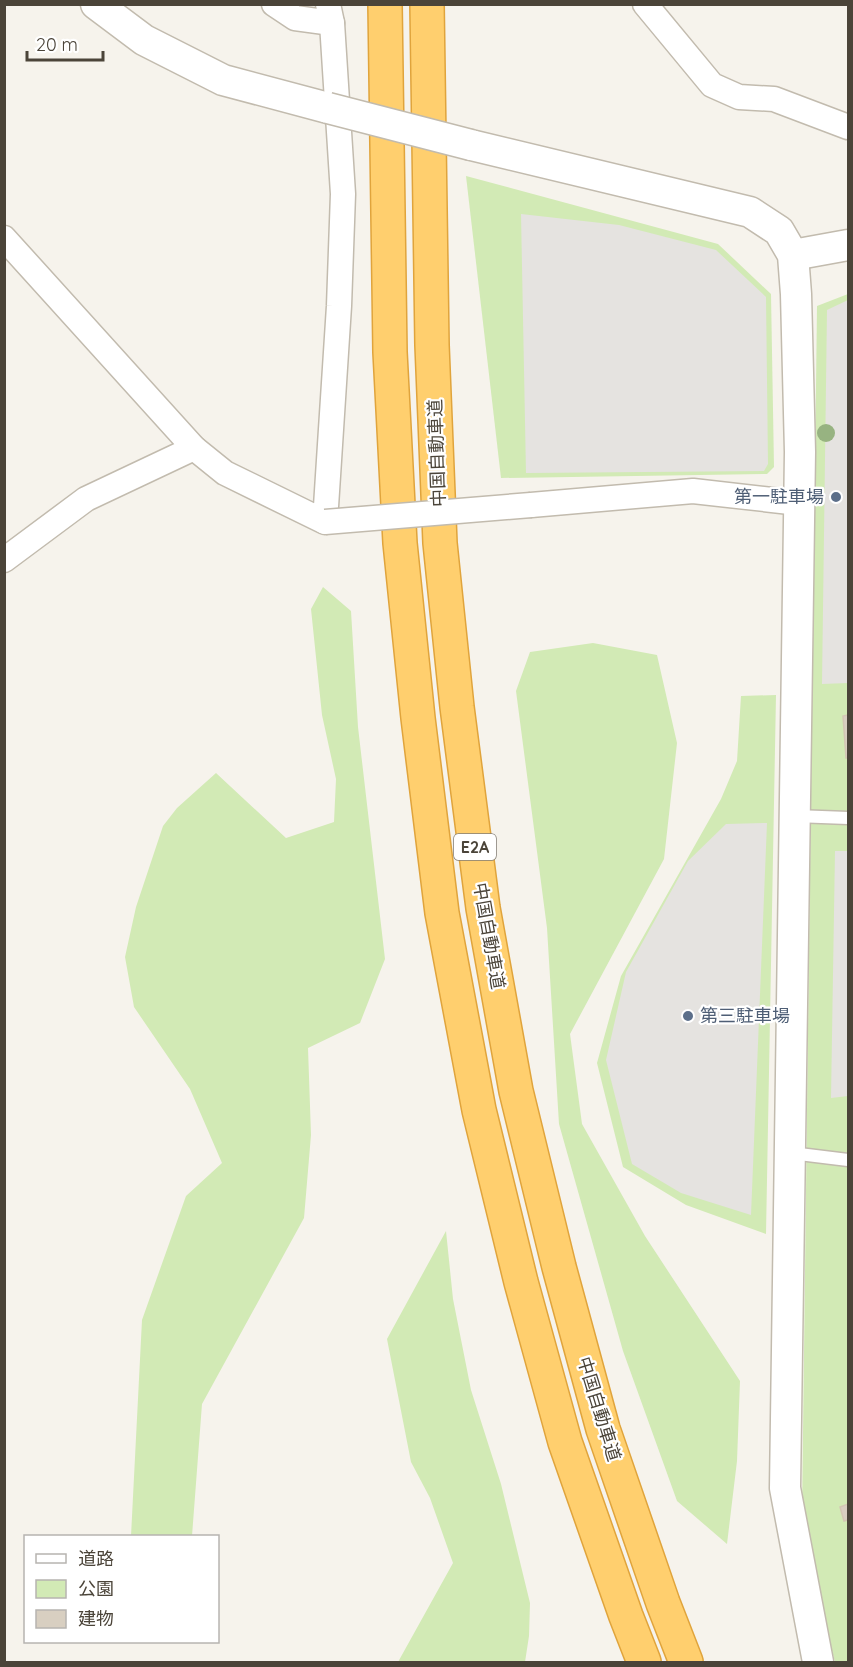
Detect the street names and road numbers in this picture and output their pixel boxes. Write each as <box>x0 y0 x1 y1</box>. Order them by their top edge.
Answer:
street label: 中国自動車道 <box>423 399 450 507</box>
road number: E2A <box>454 834 496 860</box>
street label: 中国自動車道 <box>469 881 510 991</box>
street label: 中国自動車道 <box>573 1354 626 1464</box>

